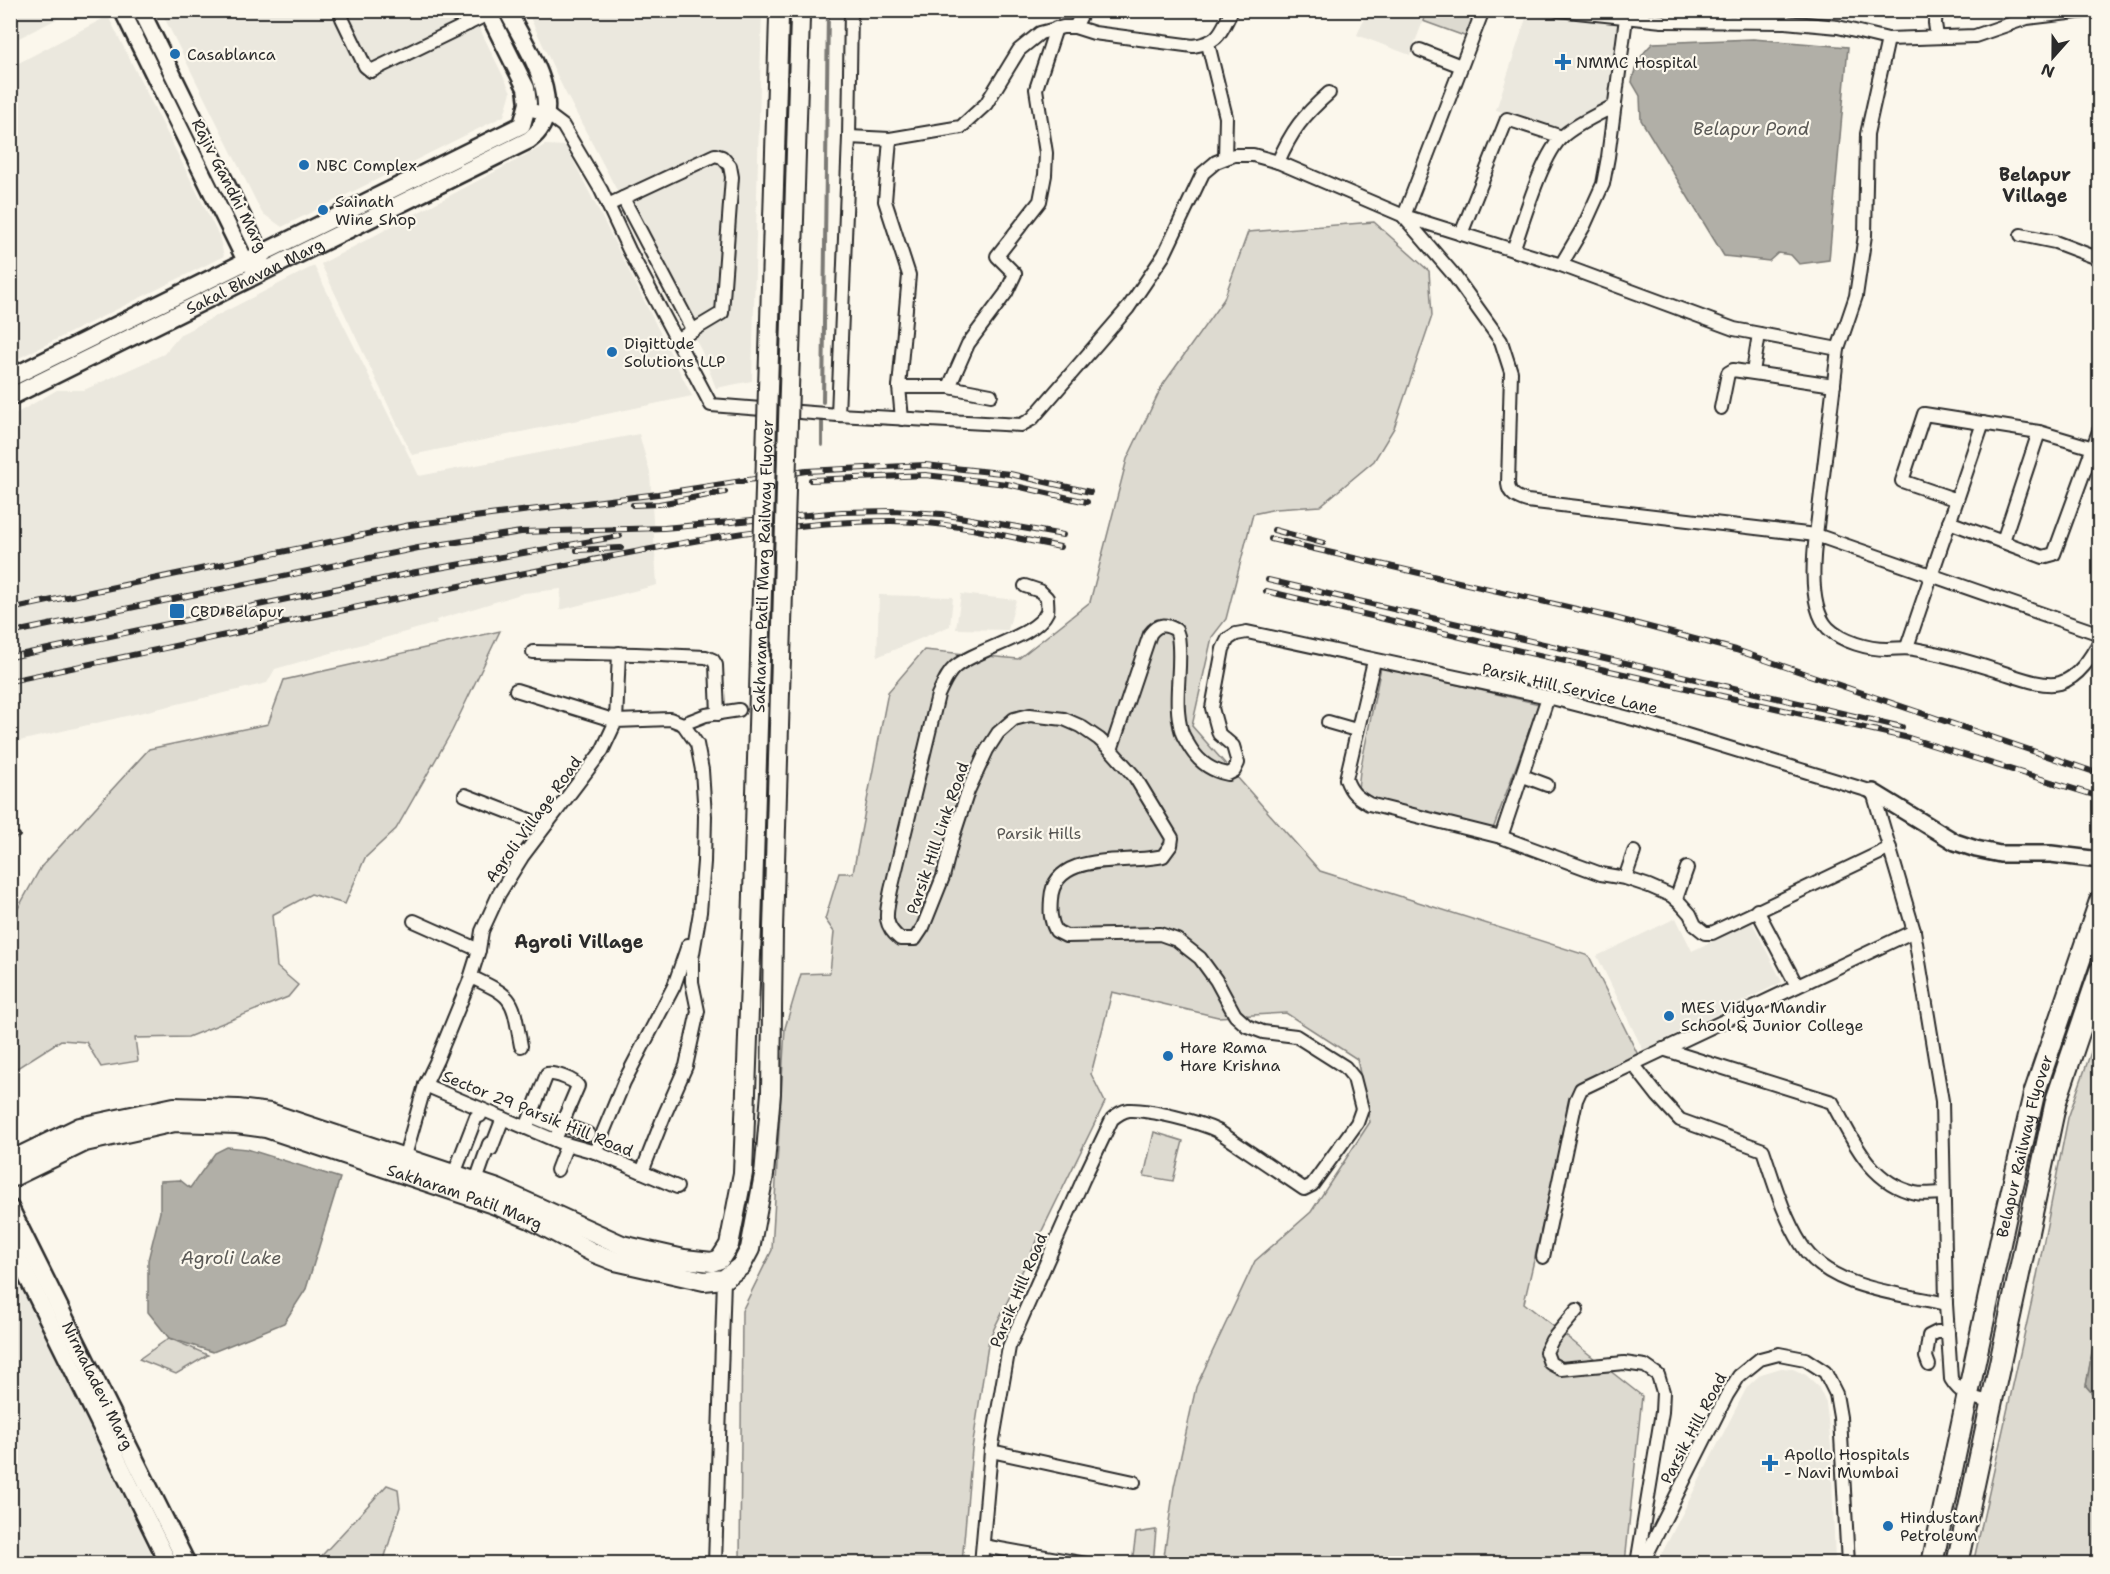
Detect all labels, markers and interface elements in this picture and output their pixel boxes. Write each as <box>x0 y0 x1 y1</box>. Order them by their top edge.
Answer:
north arrow <box>2023 27 2083 87</box>
place label: Casablanca <box>187 44 276 65</box>
marker: Casablanca <box>168 47 182 61</box>
place label: NMMC Hospital <box>1576 52 1698 73</box>
marker: NMMC Hospital <box>1554 53 1572 71</box>
text: N <box>2038 58 2057 83</box>
street label: Rajiv Gandhi Marg <box>187 115 272 255</box>
water label: Belapur Pond <box>1693 117 1810 141</box>
place label: NBC Complex <box>316 155 417 176</box>
marker: NBC Complex <box>297 158 311 172</box>
district label: Belapur Village <box>1999 163 2071 208</box>
place label: Sainath Wine Shop <box>335 191 416 230</box>
marker: Sainath Wine Shop <box>316 203 330 217</box>
street label: Sakal Bhavan Marg <box>182 233 327 319</box>
place label: Digittude Solutions LLP <box>624 333 725 372</box>
marker: Digittude Solutions LLP <box>605 345 619 359</box>
street label: Sakharam Patil Marg Railway Flyover <box>748 419 778 713</box>
place label: CBD Belapur <box>190 601 284 622</box>
marker: CBD Belapur <box>168 602 186 620</box>
street label: Parsik Hill Service Lane <box>1480 658 1660 719</box>
street label: Agroli Village Road <box>480 752 586 887</box>
street label: Parsik Hill Link Road <box>902 759 973 917</box>
park label: Parsik Hills <box>996 823 1082 844</box>
district label: Agroli Village <box>514 930 644 954</box>
place label: MES Vidya Mandir School & Junior College <box>1681 997 1863 1036</box>
marker: MES Vidya Mandir School & Junior College <box>1662 1009 1676 1023</box>
place label: Hare Rama Hare Krishna <box>1180 1037 1281 1076</box>
marker: Hare Rama Hare Krishna <box>1161 1049 1175 1063</box>
street label: Belapur Railway Flyover <box>1992 1052 2058 1240</box>
street label: Sector 29 Parsik Hill Road <box>439 1066 636 1161</box>
street label: Sakharam Patil Marg <box>384 1159 546 1235</box>
street label: Parsik Hill Road <box>985 1230 1052 1351</box>
water label: Agroli Lake <box>181 1246 281 1270</box>
street label: Nirmaladevi Marg <box>57 1318 139 1453</box>
street label: Parsik Hill Road <box>1655 1369 1732 1487</box>
place label: Apollo Hospitals - Navi Mumbai <box>1784 1444 1910 1483</box>
marker: Apollo Hospitals - Navi Mumbai <box>1761 1454 1779 1472</box>
place label: Hindustan Petroleum <box>1900 1507 1979 1546</box>
marker: Hindustan Petroleum <box>1881 1519 1895 1533</box>

